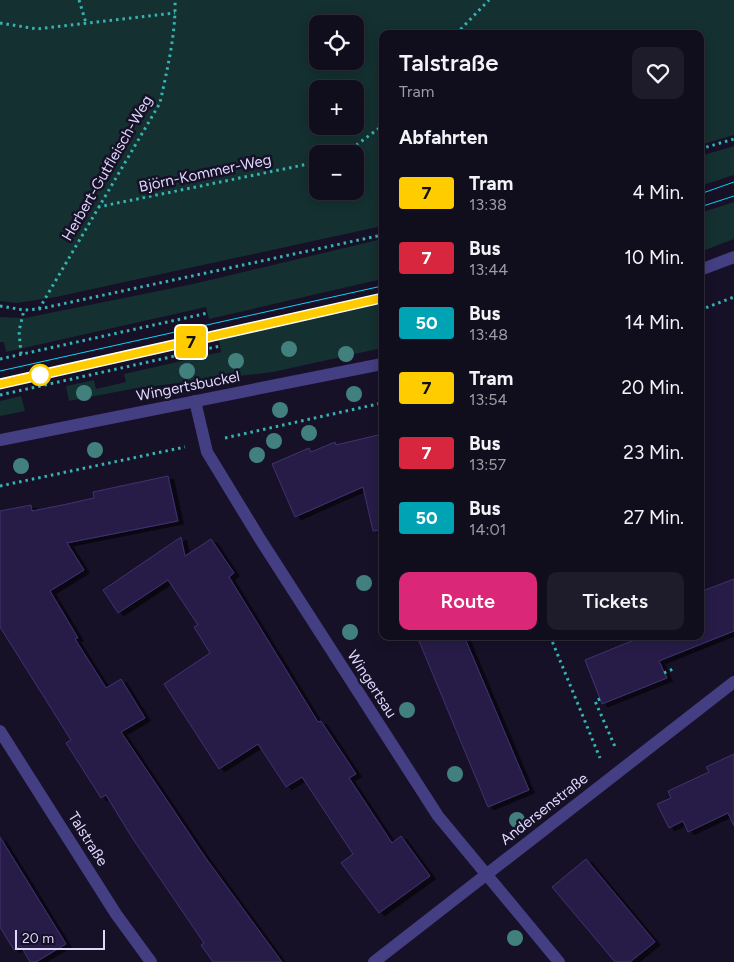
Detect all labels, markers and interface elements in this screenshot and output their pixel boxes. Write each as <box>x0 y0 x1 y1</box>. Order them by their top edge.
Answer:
map controls <box>309 15 364 200</box>
button: locate <box>309 15 364 70</box>
button: heart <box>632 47 684 99</box>
text: Talstraße <box>399 48 498 77</box>
button: + <box>309 80 364 135</box>
text: Tram <box>399 82 434 101</box>
street label: Herbert-Gutfleisch-Weg <box>58 92 156 244</box>
text: Abfahrten <box>399 126 488 149</box>
button: − <box>309 145 364 200</box>
street label: Björn-Kommer-Weg <box>137 150 273 196</box>
text: Tram <box>469 172 513 195</box>
text: 4 Min. <box>632 181 684 204</box>
text: 7 <box>421 182 432 204</box>
text: 13:38 <box>469 195 507 214</box>
text: Bus <box>469 237 500 260</box>
text: 10 Min. <box>624 246 684 269</box>
text: 7 <box>421 247 432 269</box>
text: 13:44 <box>469 260 508 279</box>
text: Bus <box>469 302 500 325</box>
text: 14 Min. <box>625 311 684 334</box>
text: 50 <box>415 312 438 334</box>
text: 13:48 <box>469 325 508 344</box>
line badge: 7 <box>175 326 207 358</box>
text: 7 <box>186 331 196 353</box>
unlabelled marker <box>29 364 51 386</box>
street label: Wingertsbuckel <box>135 367 241 405</box>
text: Tram <box>469 367 513 390</box>
text: 20 Min. <box>621 376 684 399</box>
text: 7 <box>421 377 432 399</box>
text: 13:54 <box>469 390 508 409</box>
text: Bus <box>469 432 500 455</box>
text: 23 Min. <box>623 441 684 464</box>
text: 7 <box>421 442 432 464</box>
text: 13:57 <box>469 455 506 474</box>
text: Bus <box>469 497 500 520</box>
text: 27 Min. <box>623 506 684 529</box>
text: 50 <box>415 507 438 529</box>
text: 14:01 <box>469 520 506 539</box>
button: Route <box>399 572 537 630</box>
button: Tickets <box>547 572 684 630</box>
street label: Wingertsau <box>343 647 401 721</box>
street label: Andersenstraße <box>497 769 591 849</box>
street label: Talstraße <box>64 809 112 869</box>
scale bar <box>15 927 105 950</box>
text: 20 m <box>22 930 54 947</box>

